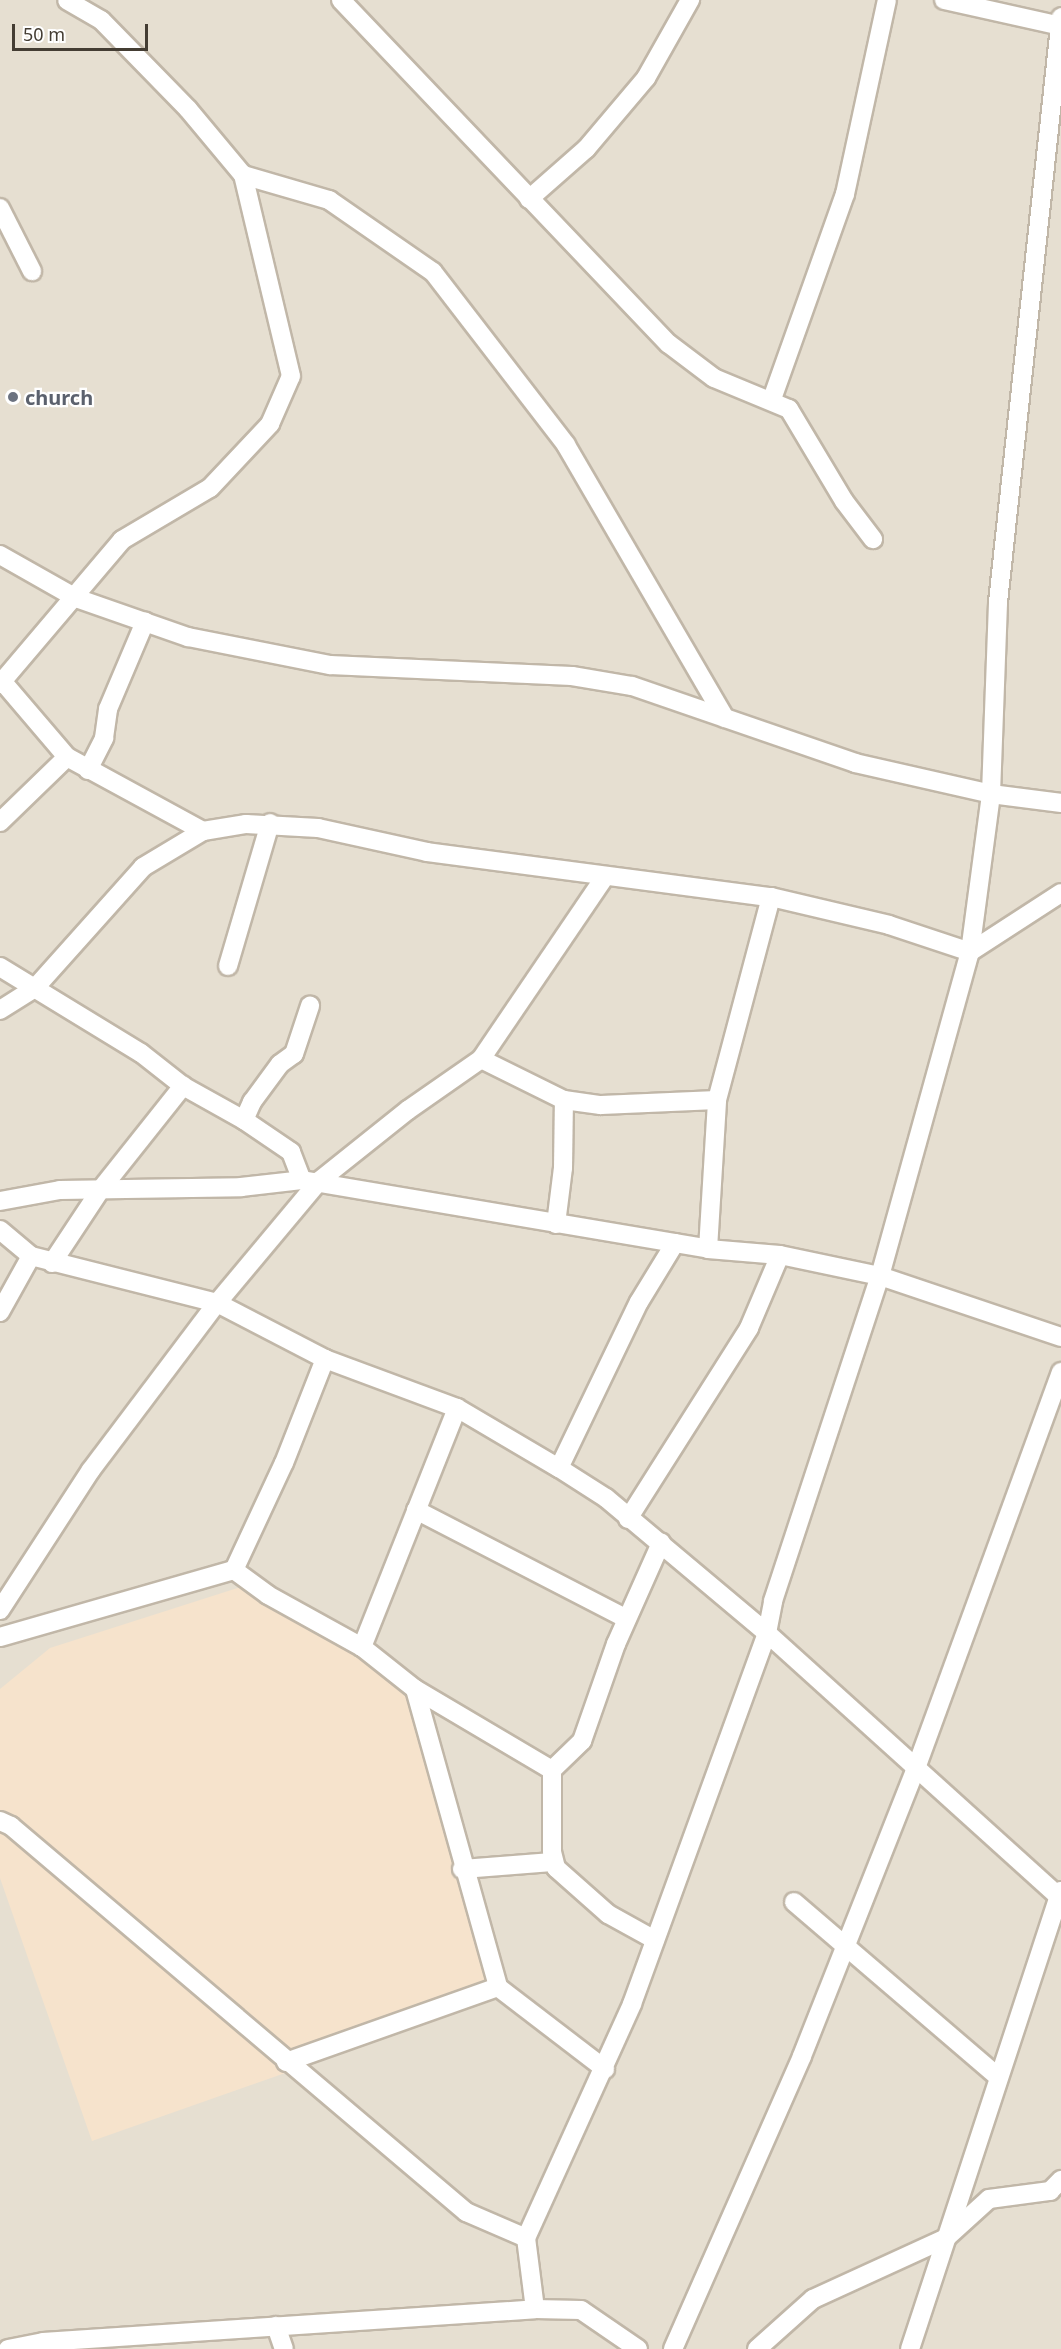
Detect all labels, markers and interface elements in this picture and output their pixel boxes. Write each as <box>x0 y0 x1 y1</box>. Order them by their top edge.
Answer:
scale bar <box>15 12 152 50</box>
text: 50 m <box>23 22 65 46</box>
place label: church <box>25 385 93 409</box>
marker: church <box>6 390 20 404</box>

